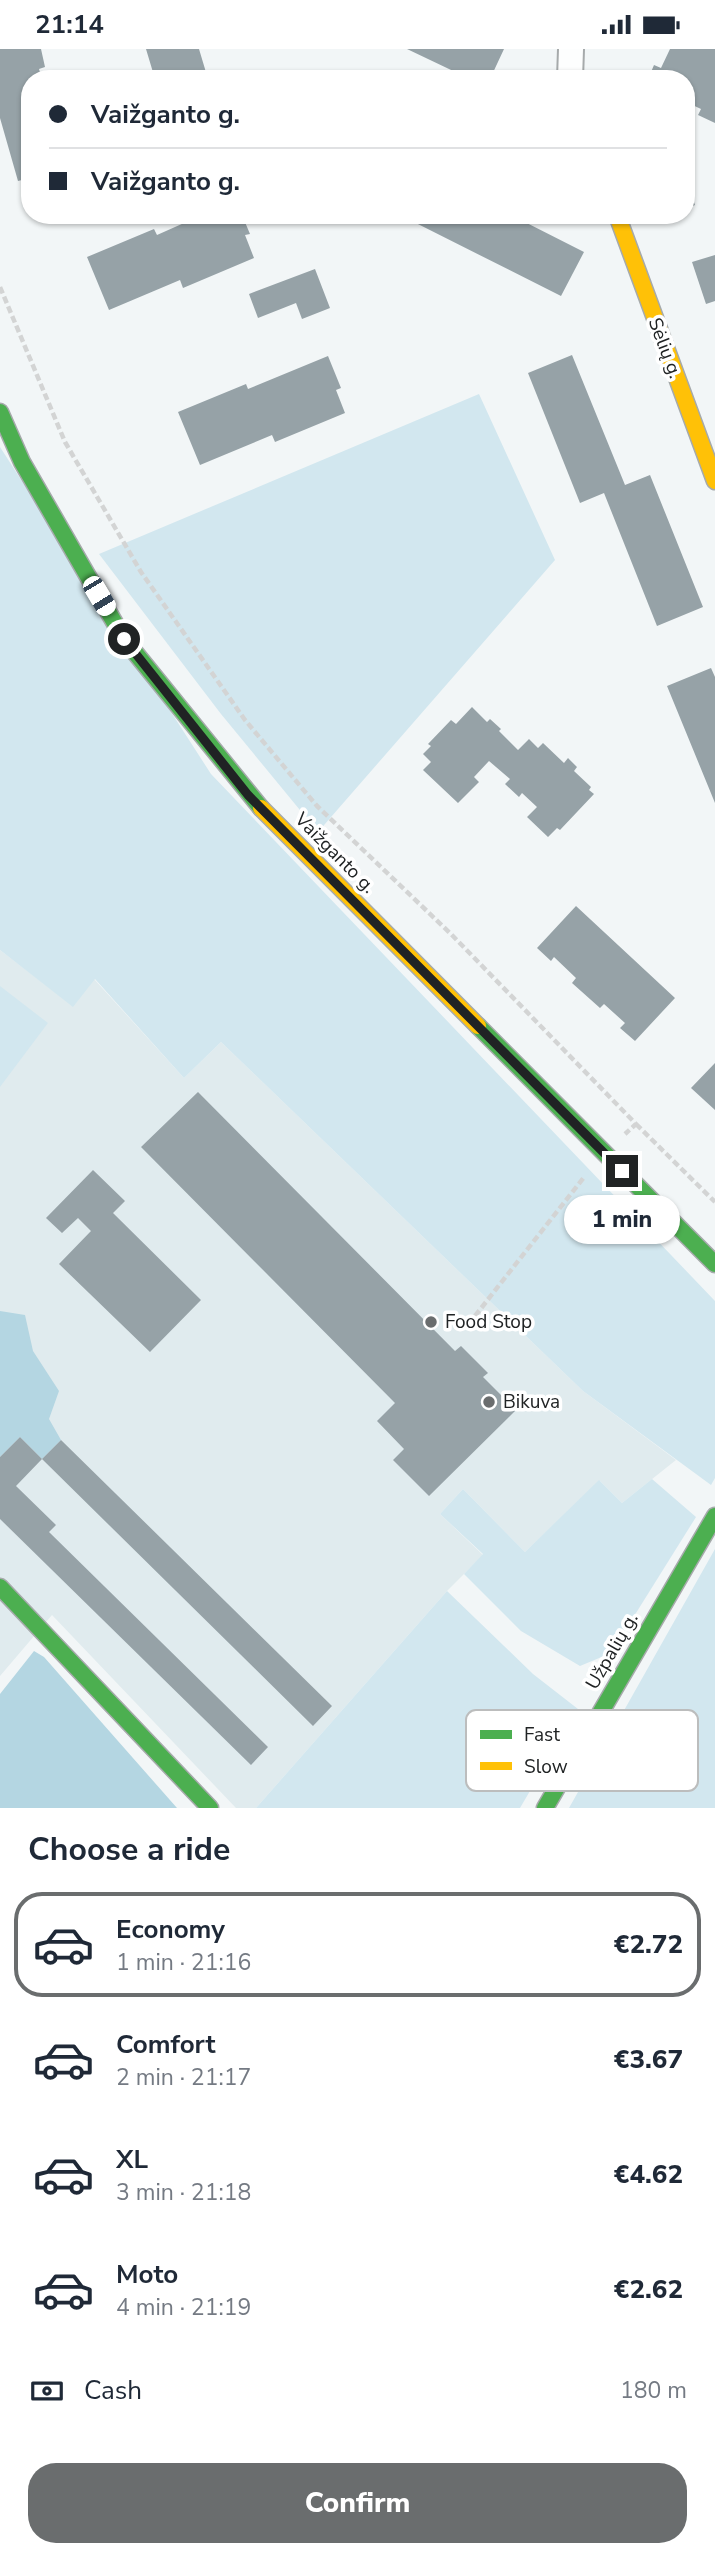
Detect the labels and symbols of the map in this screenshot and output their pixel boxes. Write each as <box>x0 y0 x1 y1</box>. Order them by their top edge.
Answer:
street label: Sėlių g. <box>642 314 688 382</box>
car <box>80 573 119 619</box>
route start <box>108 623 140 655</box>
street label: Vaižganto g. <box>288 806 381 899</box>
route end <box>606 1155 638 1187</box>
callout: 1 min <box>564 1195 680 1245</box>
place label: Food Stop <box>445 1309 532 1335</box>
marker: Food Stop <box>423 1314 439 1330</box>
place label: Bikuva <box>503 1389 560 1415</box>
marker: Bikuva <box>481 1394 497 1410</box>
street label: Užpalių g. <box>580 1608 644 1694</box>
legend <box>466 1710 698 1791</box>
text: Fast <box>524 1722 560 1748</box>
text: Slow <box>524 1754 568 1780</box>

